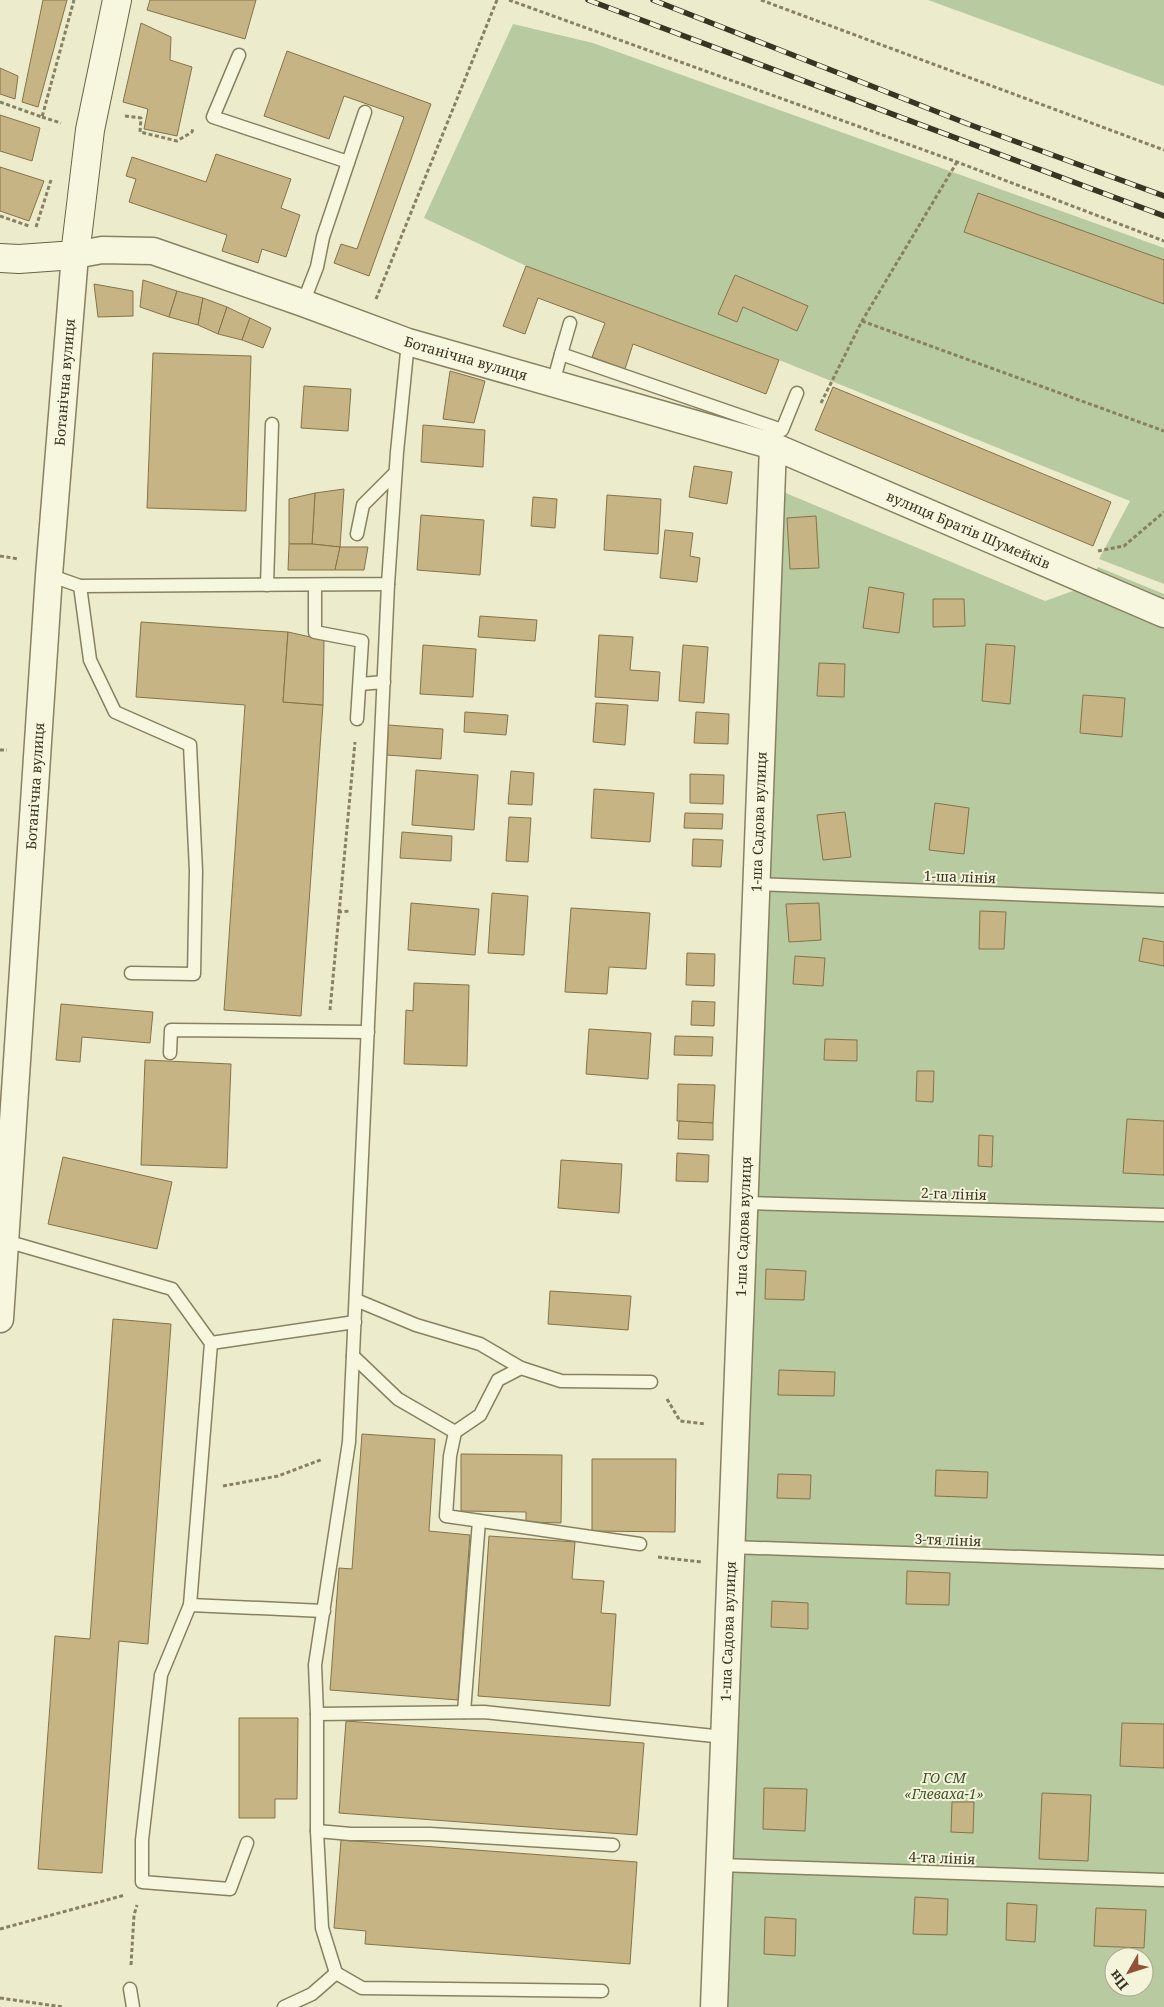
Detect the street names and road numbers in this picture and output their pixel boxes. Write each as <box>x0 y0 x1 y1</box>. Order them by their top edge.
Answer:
street label: Ботанічна вулиця <box>50 318 79 446</box>
street label: Ботанічна вулиця <box>402 331 530 385</box>
street label: вулиця Братів Шумейків <box>884 486 1054 573</box>
street label: Ботанічна вулиця <box>21 722 48 850</box>
street label: 1-ша Садова вулиця <box>746 751 770 892</box>
street label: 1-ша лінія <box>923 866 997 887</box>
street label: 1-ша Садова вулиця <box>731 1156 755 1297</box>
street label: 2-га лінія <box>921 1183 987 1204</box>
street label: 3-тя лінія <box>914 1529 982 1550</box>
street label: 1-ша Садова вулиця <box>716 1561 740 1702</box>
street label: 4-та лінія <box>908 1847 976 1868</box>

